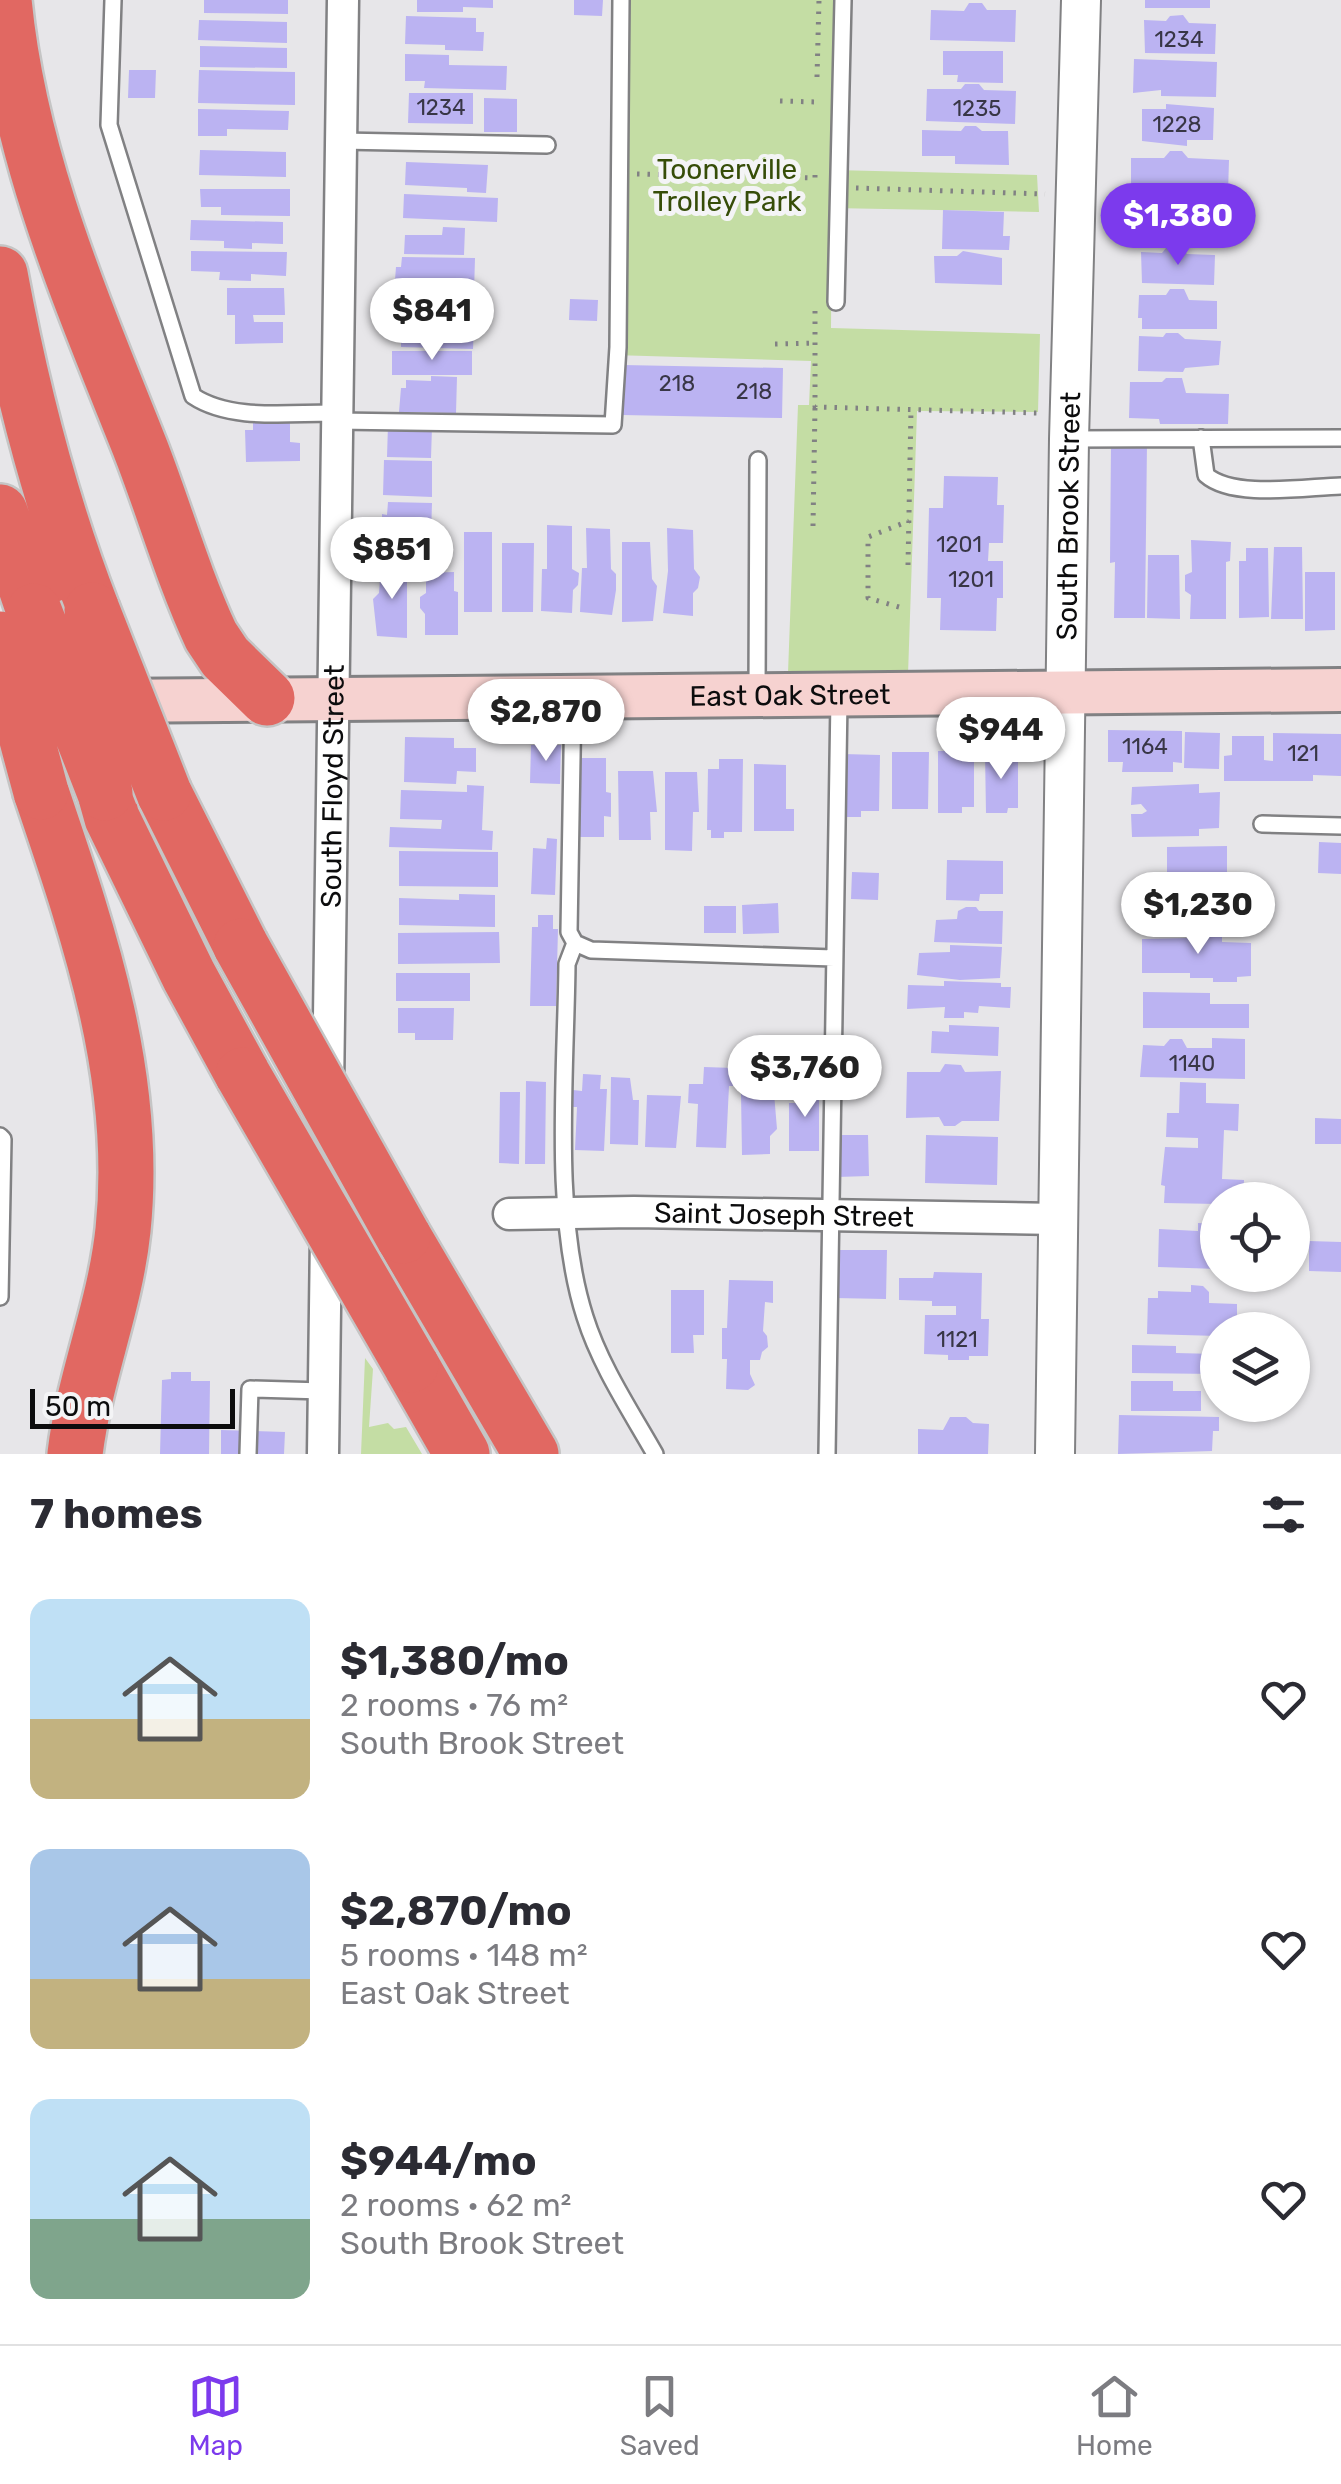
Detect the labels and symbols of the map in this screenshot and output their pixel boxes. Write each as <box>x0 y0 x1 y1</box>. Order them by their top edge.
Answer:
house number: 1234 <box>1154 26 1204 53</box>
house number: 1234 <box>416 94 466 121</box>
house number: 1235 <box>953 95 1001 122</box>
house number: 1228 <box>1152 111 1202 138</box>
park label: Toonerville Trolley Park <box>653 153 802 218</box>
pin: $1,380 <box>1097 183 1259 268</box>
pin: $841 <box>373 278 491 363</box>
house number: 218 <box>659 370 695 397</box>
house number: 218 <box>736 378 772 405</box>
street label: South Brook Street <box>1050 391 1087 641</box>
pin: $851 <box>333 517 451 602</box>
house number: 1201 <box>936 531 982 558</box>
house number: 1201 <box>948 566 994 593</box>
street label: South Floyd Street <box>314 664 350 908</box>
street label: East Oak Street <box>689 678 891 712</box>
pin: $2,870 <box>465 679 627 764</box>
pin: $944 <box>942 697 1060 782</box>
house number: 1164 <box>1122 733 1168 760</box>
house number: 121 <box>1287 740 1319 767</box>
pin: $1,230 <box>1117 872 1279 957</box>
pin: $3,760 <box>724 1035 886 1120</box>
house number: 1140 <box>1169 1050 1215 1077</box>
street label: Saint Joseph Street <box>654 1196 914 1233</box>
house number: 1121 <box>936 1326 978 1353</box>
scale bar <box>30 1384 235 1428</box>

